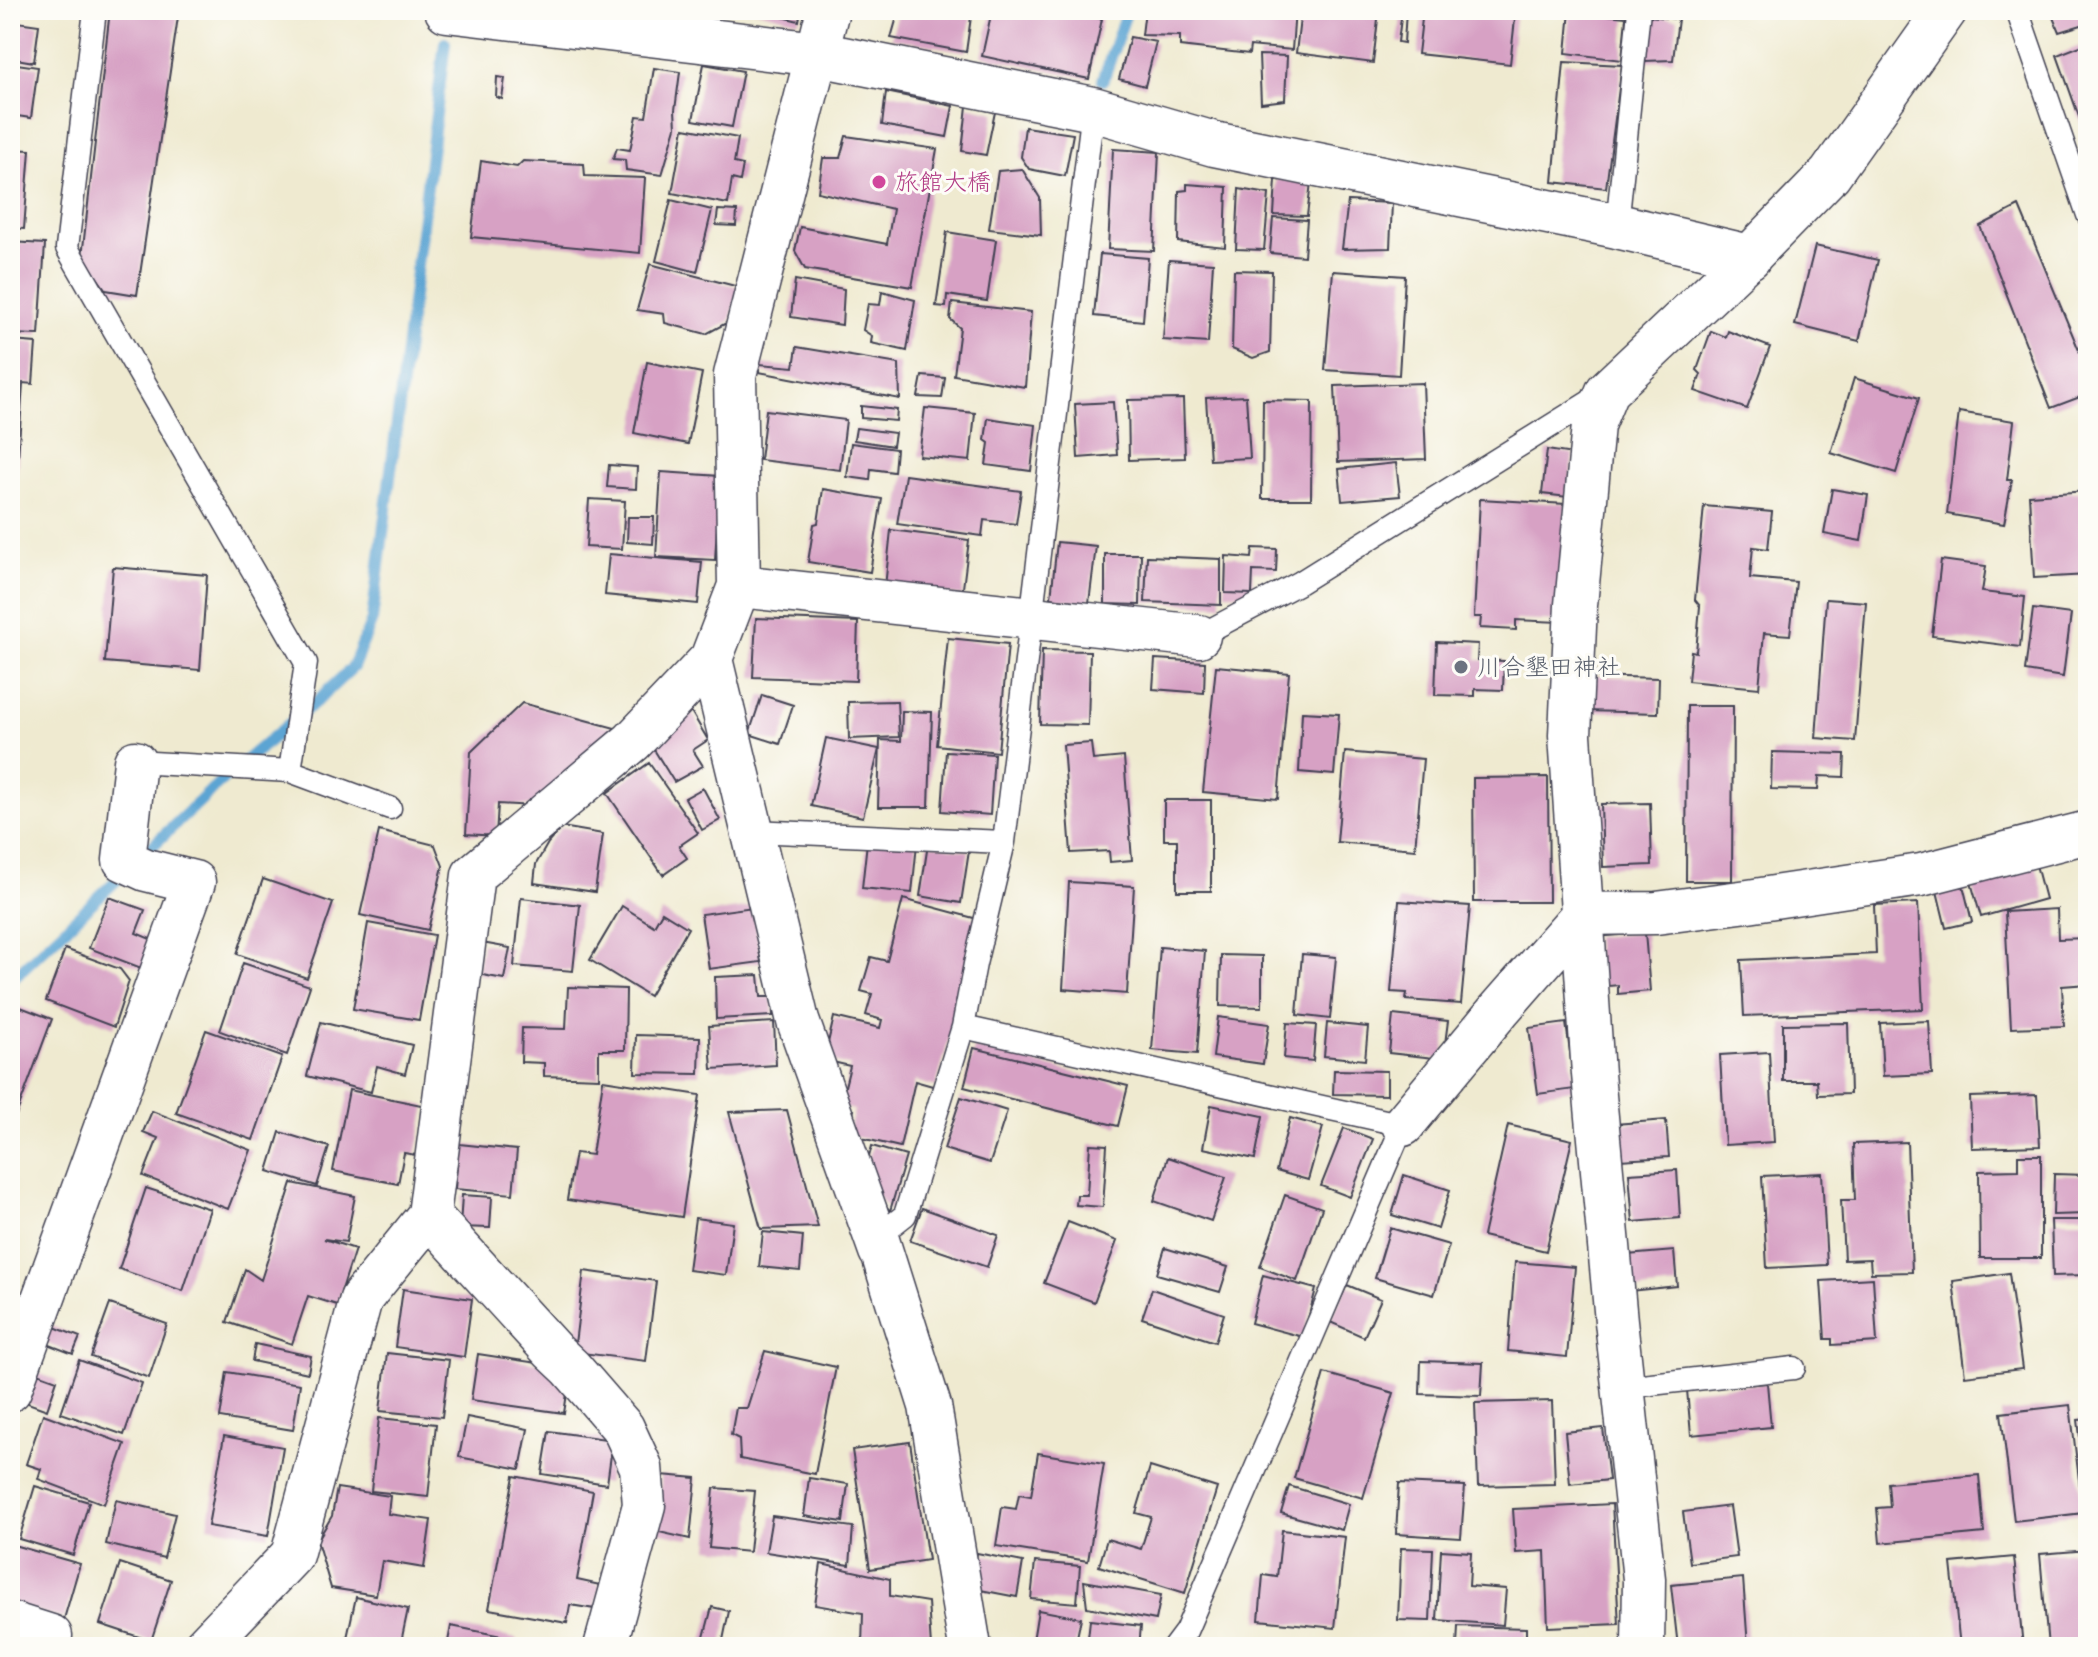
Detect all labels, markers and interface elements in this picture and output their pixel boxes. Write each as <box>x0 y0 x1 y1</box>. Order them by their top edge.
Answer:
place label: 旅館大橋 <box>895 168 991 197</box>
marker: 旅館大橋 <box>870 173 888 191</box>
place label: 川合墾田神社 <box>1477 653 1621 682</box>
marker: 川合墾田神社 <box>1452 658 1470 676</box>

